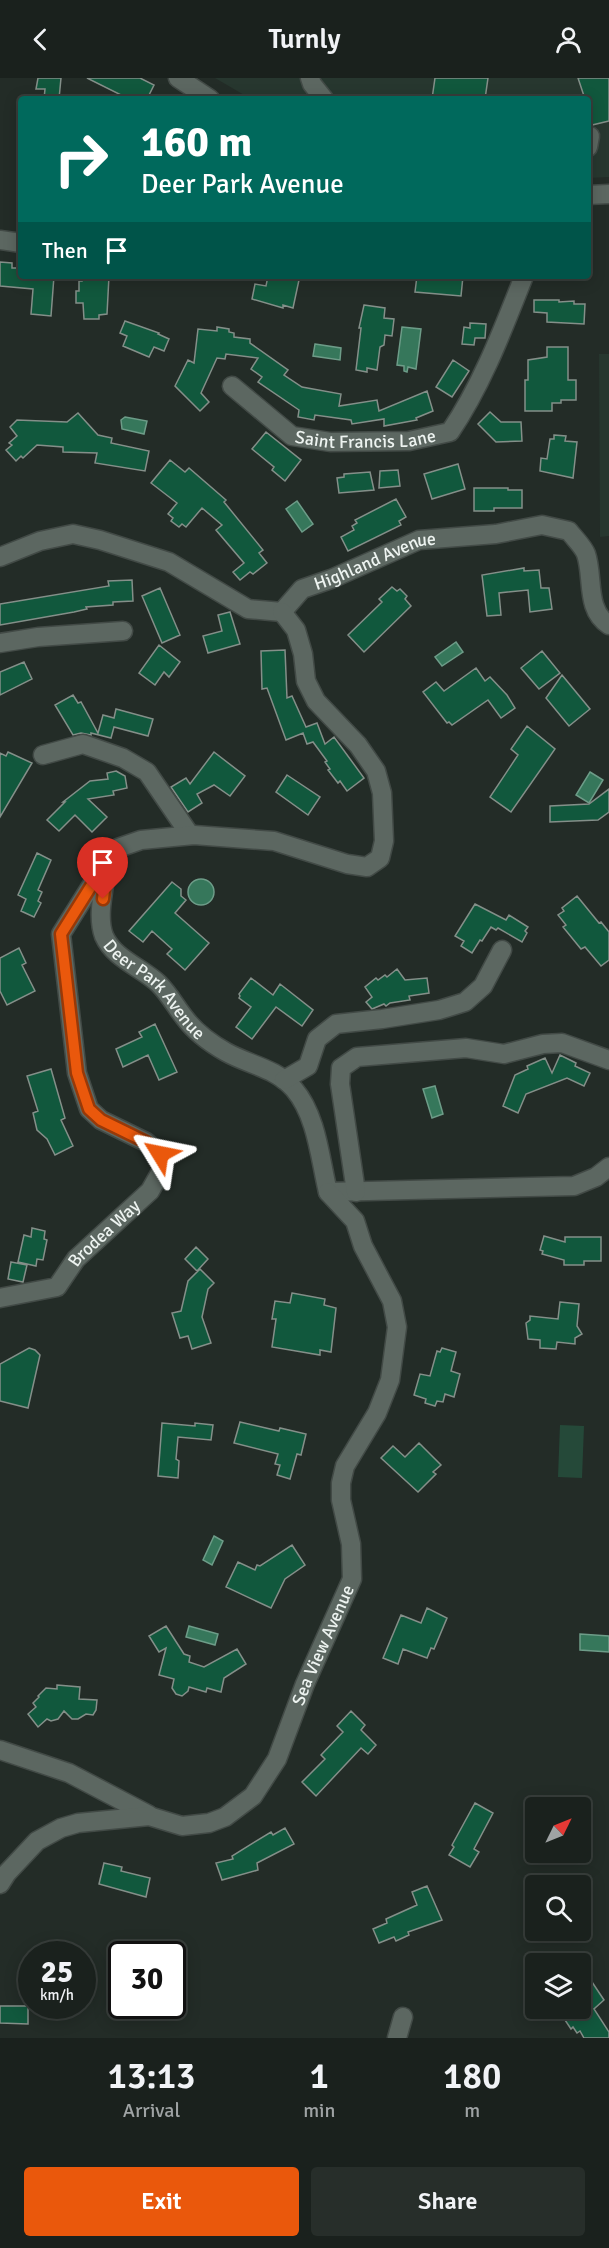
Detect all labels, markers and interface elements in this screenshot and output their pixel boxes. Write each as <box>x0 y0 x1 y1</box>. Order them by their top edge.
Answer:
icon: back <box>24 23 57 56</box>
text: Turnly <box>268 23 341 56</box>
icon: person <box>552 23 585 56</box>
text: 160 m <box>141 117 252 168</box>
icon: right <box>42 120 120 198</box>
text: Deer Park Avenue <box>141 168 344 201</box>
icon: arrive <box>100 234 133 267</box>
text: Then <box>42 237 88 264</box>
street label: Saint Francis Lane <box>294 424 438 453</box>
street label: Highland Avenue <box>311 528 437 595</box>
pin <box>77 837 128 899</box>
icon: arrive <box>86 846 119 879</box>
street label: Deer Park Avenue <box>98 935 210 1044</box>
position arrow <box>128 1122 192 1186</box>
street label: Brodea Way <box>63 1194 145 1271</box>
street label: Sea View Avenue <box>287 1581 359 1708</box>
north arrow <box>525 1797 591 1863</box>
map controls <box>525 1797 591 2019</box>
button: search <box>525 1875 591 1941</box>
speed limit sign: 30 <box>108 1941 186 2019</box>
button: layers <box>525 1953 591 2019</box>
text: 25 <box>41 1954 73 1991</box>
text: km/h <box>40 1986 74 2004</box>
text: 13:13 <box>108 2054 196 2099</box>
text: 1 <box>310 2054 329 2099</box>
text: 180 <box>443 2054 501 2099</box>
text: Arrival <box>123 2098 180 2123</box>
text: min <box>303 2098 335 2123</box>
text: m <box>464 2098 480 2123</box>
button: Exit <box>24 2167 299 2236</box>
button: Share <box>311 2167 585 2236</box>

